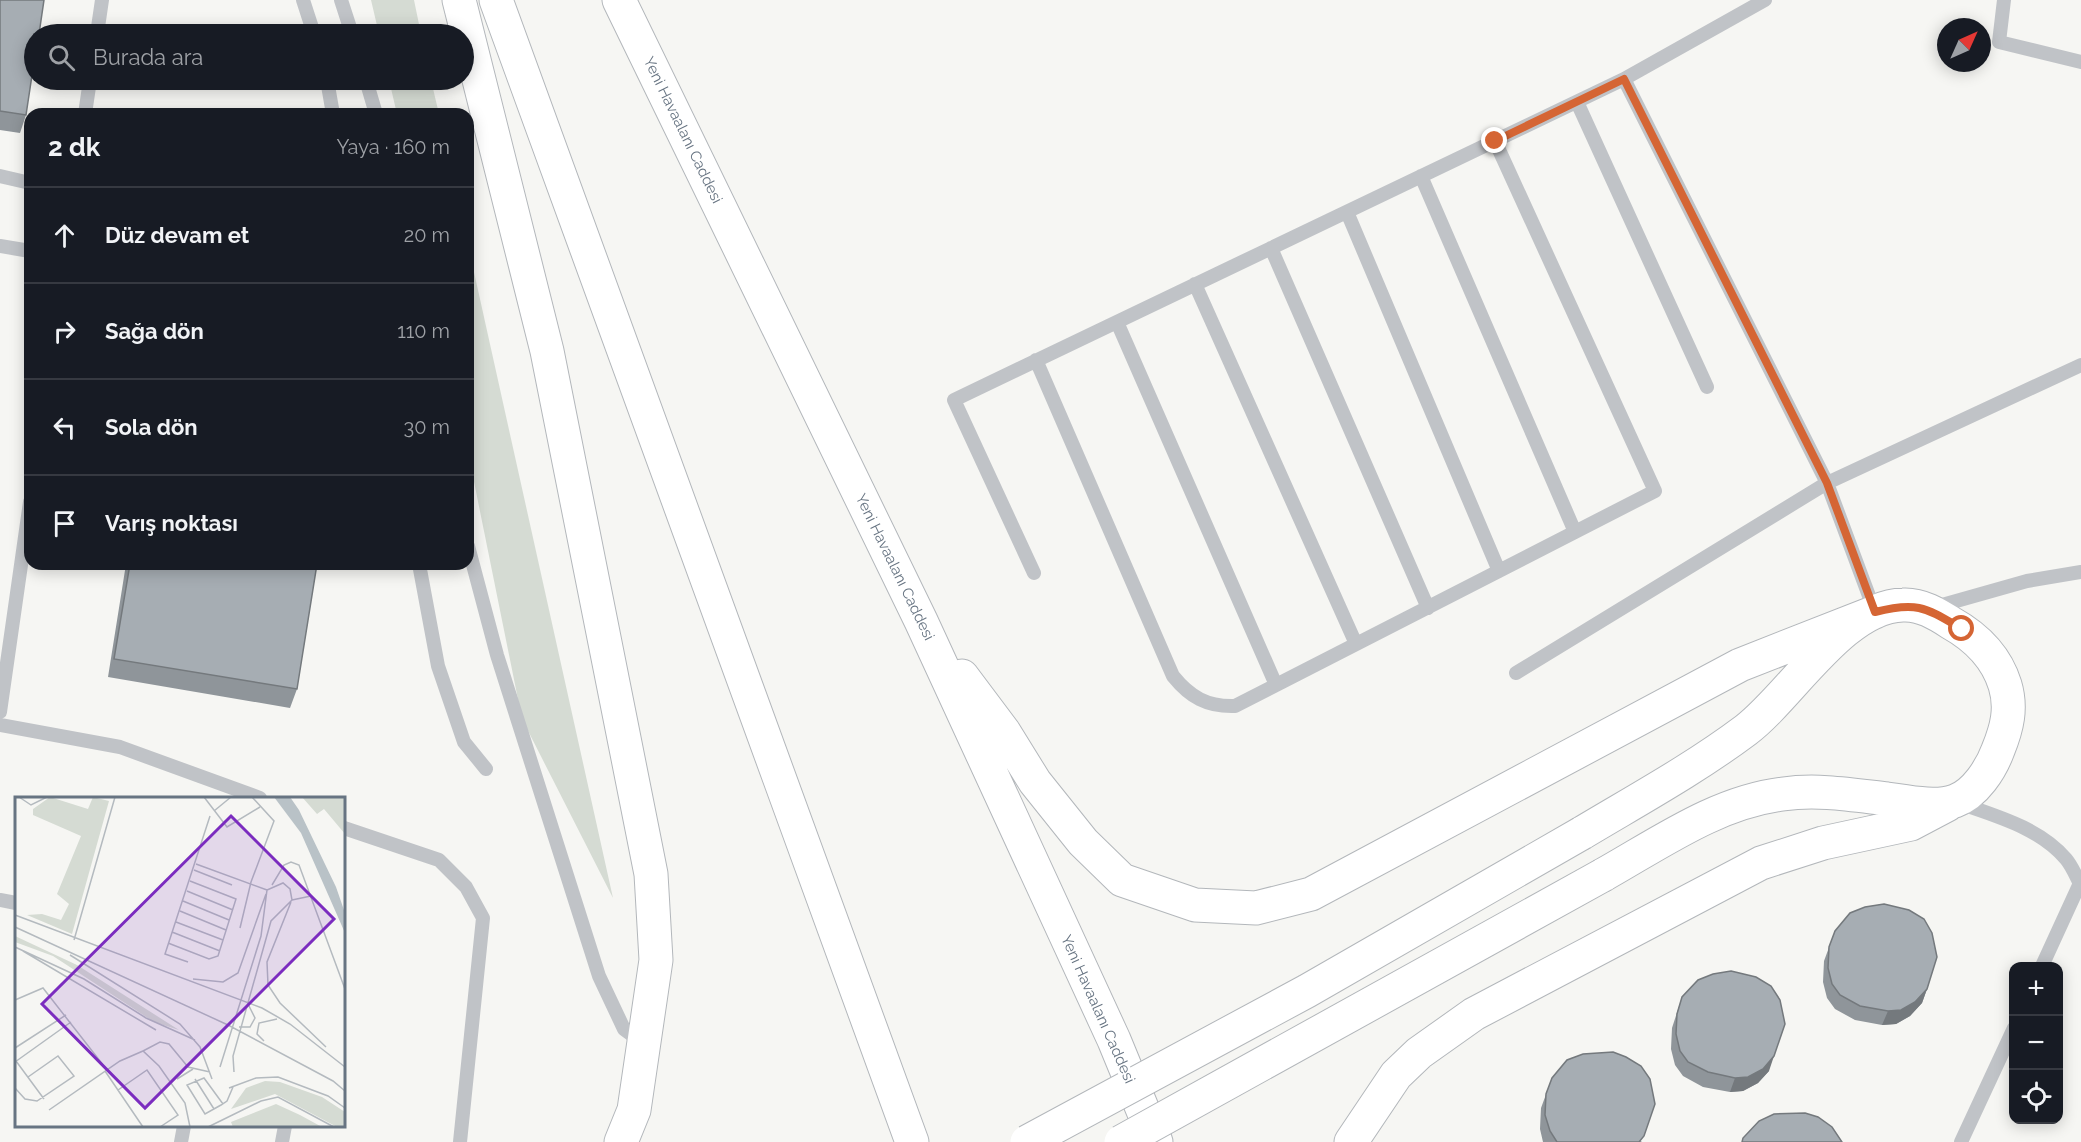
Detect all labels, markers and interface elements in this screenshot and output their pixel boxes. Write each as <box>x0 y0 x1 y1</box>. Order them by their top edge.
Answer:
north arrow <box>1937 18 1991 72</box>
search box <box>24 24 474 90</box>
icon: search <box>45 41 78 74</box>
text: Burada ara <box>93 44 203 70</box>
street label: Yeni Havaalanı Caddesi <box>640 54 726 206</box>
route end <box>1481 127 1507 153</box>
text: 2 dk <box>48 132 100 162</box>
text: Yaya · 160 m <box>336 135 450 159</box>
icon: ahead <box>48 219 81 252</box>
text: Düz devam et <box>105 222 249 248</box>
text: 20 m <box>404 223 450 247</box>
icon: right <box>48 315 81 348</box>
text: Sağa dön <box>105 318 204 344</box>
text: 110 m <box>397 319 450 343</box>
icon: left <box>48 411 81 444</box>
text: Sola dön <box>105 414 198 440</box>
text: 30 m <box>404 415 450 439</box>
street label: Yeni Havaalanı Caddesi <box>852 491 938 643</box>
icon: arrive <box>48 507 81 540</box>
text: Varış noktası <box>105 510 238 536</box>
route start <box>1948 615 1974 641</box>
inset map <box>15 797 345 1127</box>
street label: Yeni Havaalanı Caddesi <box>1057 932 1139 1086</box>
map controls <box>2009 962 2063 1124</box>
button: + <box>2009 962 2063 1016</box>
button: − <box>2009 1016 2063 1070</box>
button: locate <box>2009 1070 2063 1124</box>

